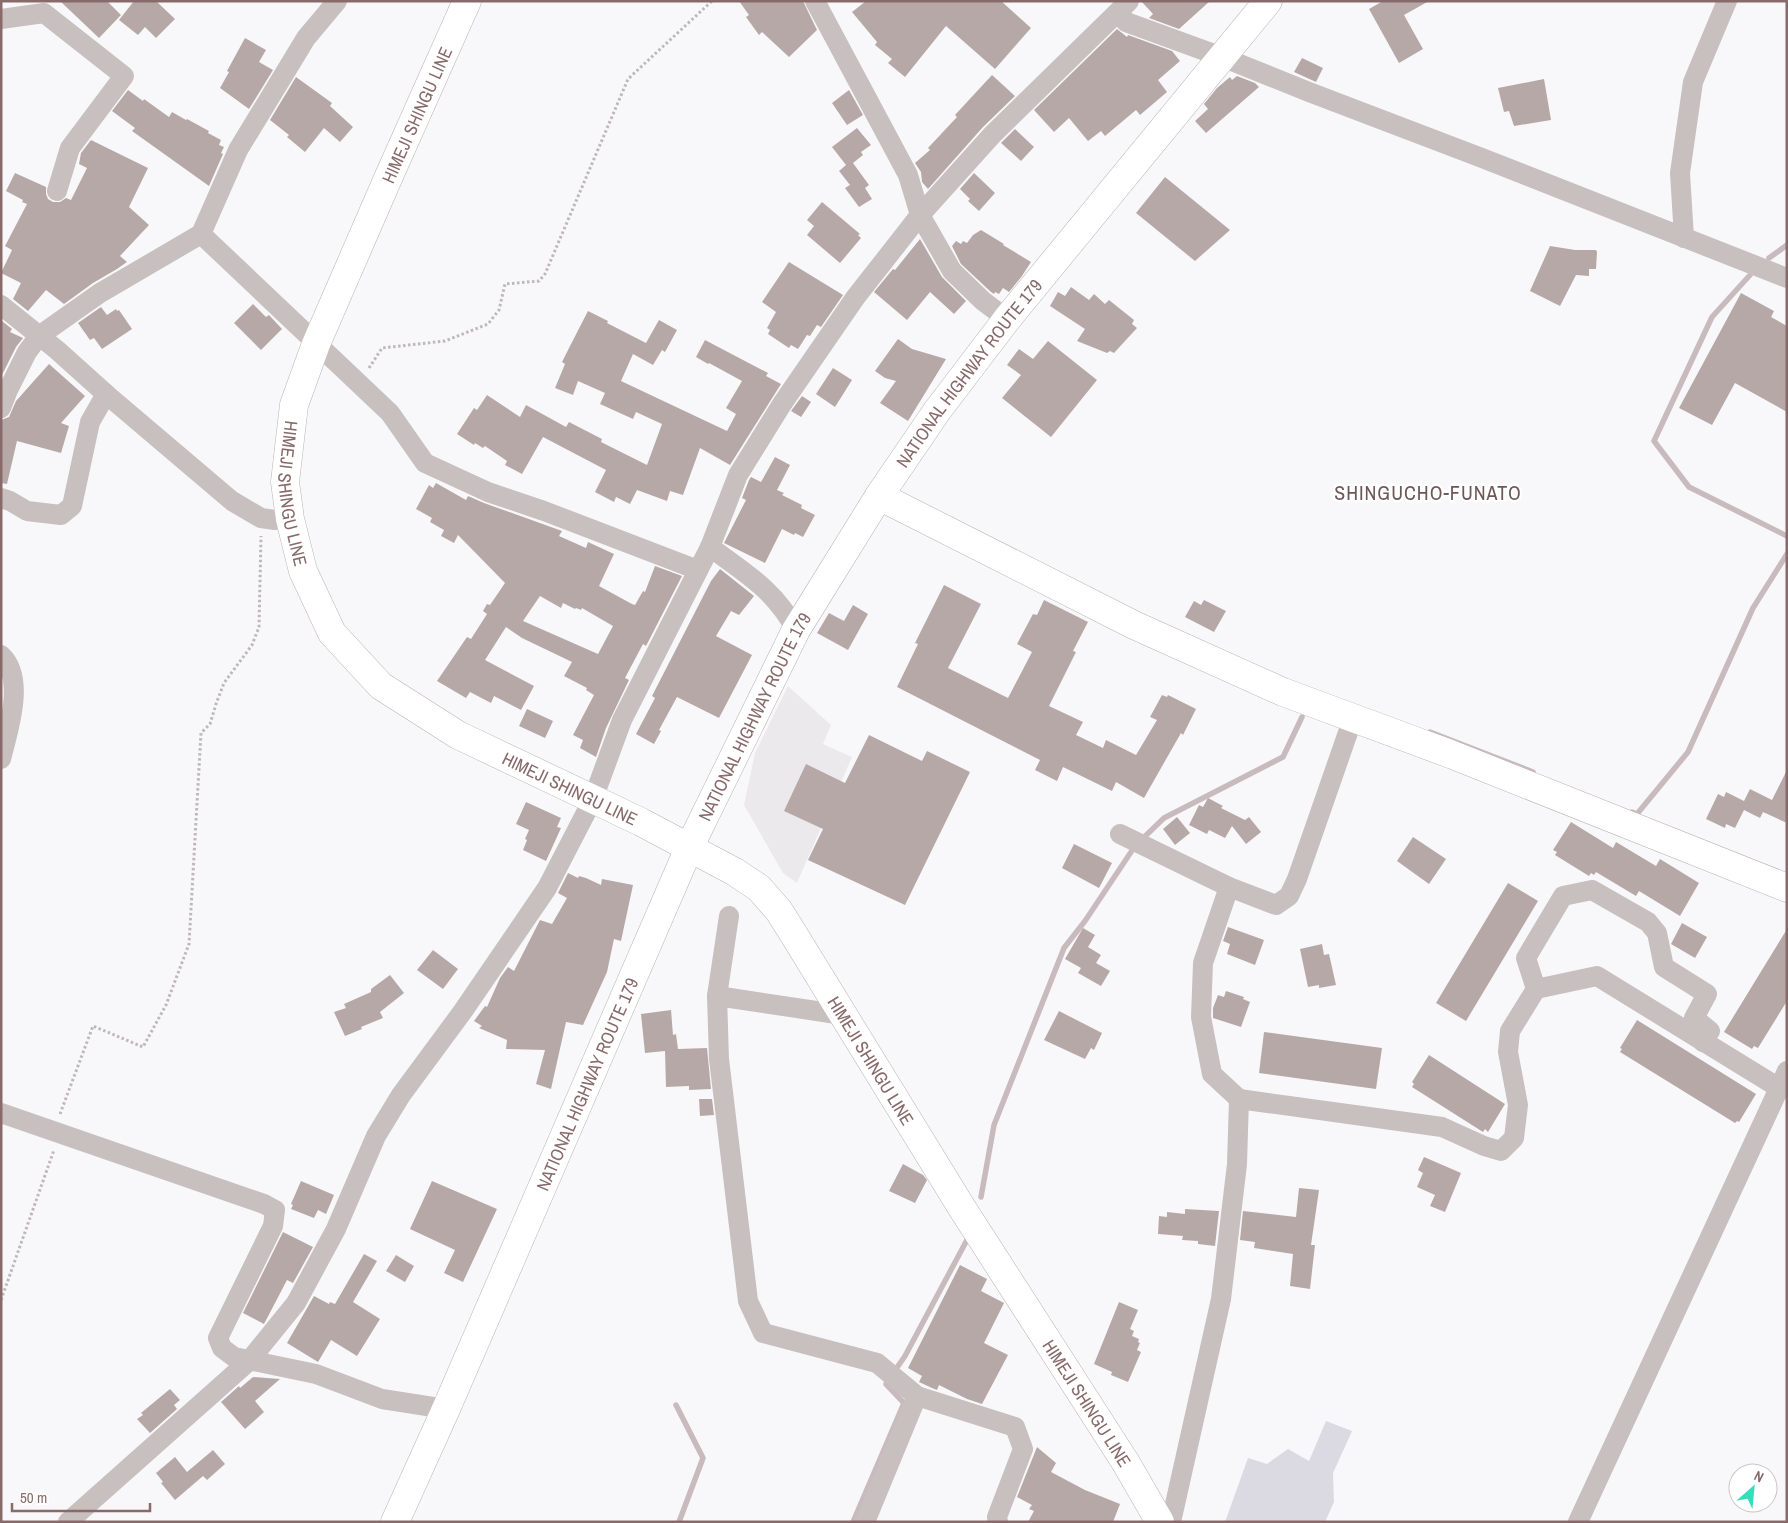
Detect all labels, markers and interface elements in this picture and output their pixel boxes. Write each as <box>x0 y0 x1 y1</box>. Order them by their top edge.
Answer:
street label: HIMEJI SHINGU LINE <box>376 43 458 187</box>
street label: NATIONAL HIGHWAY ROUTE 179 <box>890 274 1047 472</box>
street label: HIMEJI SHINGU LINE <box>272 419 314 569</box>
district label: SHINGUCHO-FUNATO <box>1334 479 1522 506</box>
street label: NATIONAL HIGHWAY ROUTE 179 <box>692 608 816 825</box>
street label: HIMEJI SHINGU LINE <box>498 745 642 831</box>
street label: NATIONAL HIGHWAY ROUTE 179 <box>530 974 644 1194</box>
street label: HIMEJI SHINGU LINE <box>822 991 920 1130</box>
street label: HIMEJI SHINGU LINE <box>1037 1334 1138 1471</box>
north arrow <box>1728 1463 1778 1513</box>
text: N <box>1751 1467 1767 1486</box>
scale bar <box>12 1480 150 1512</box>
text: 50 m <box>20 1487 47 1508</box>

